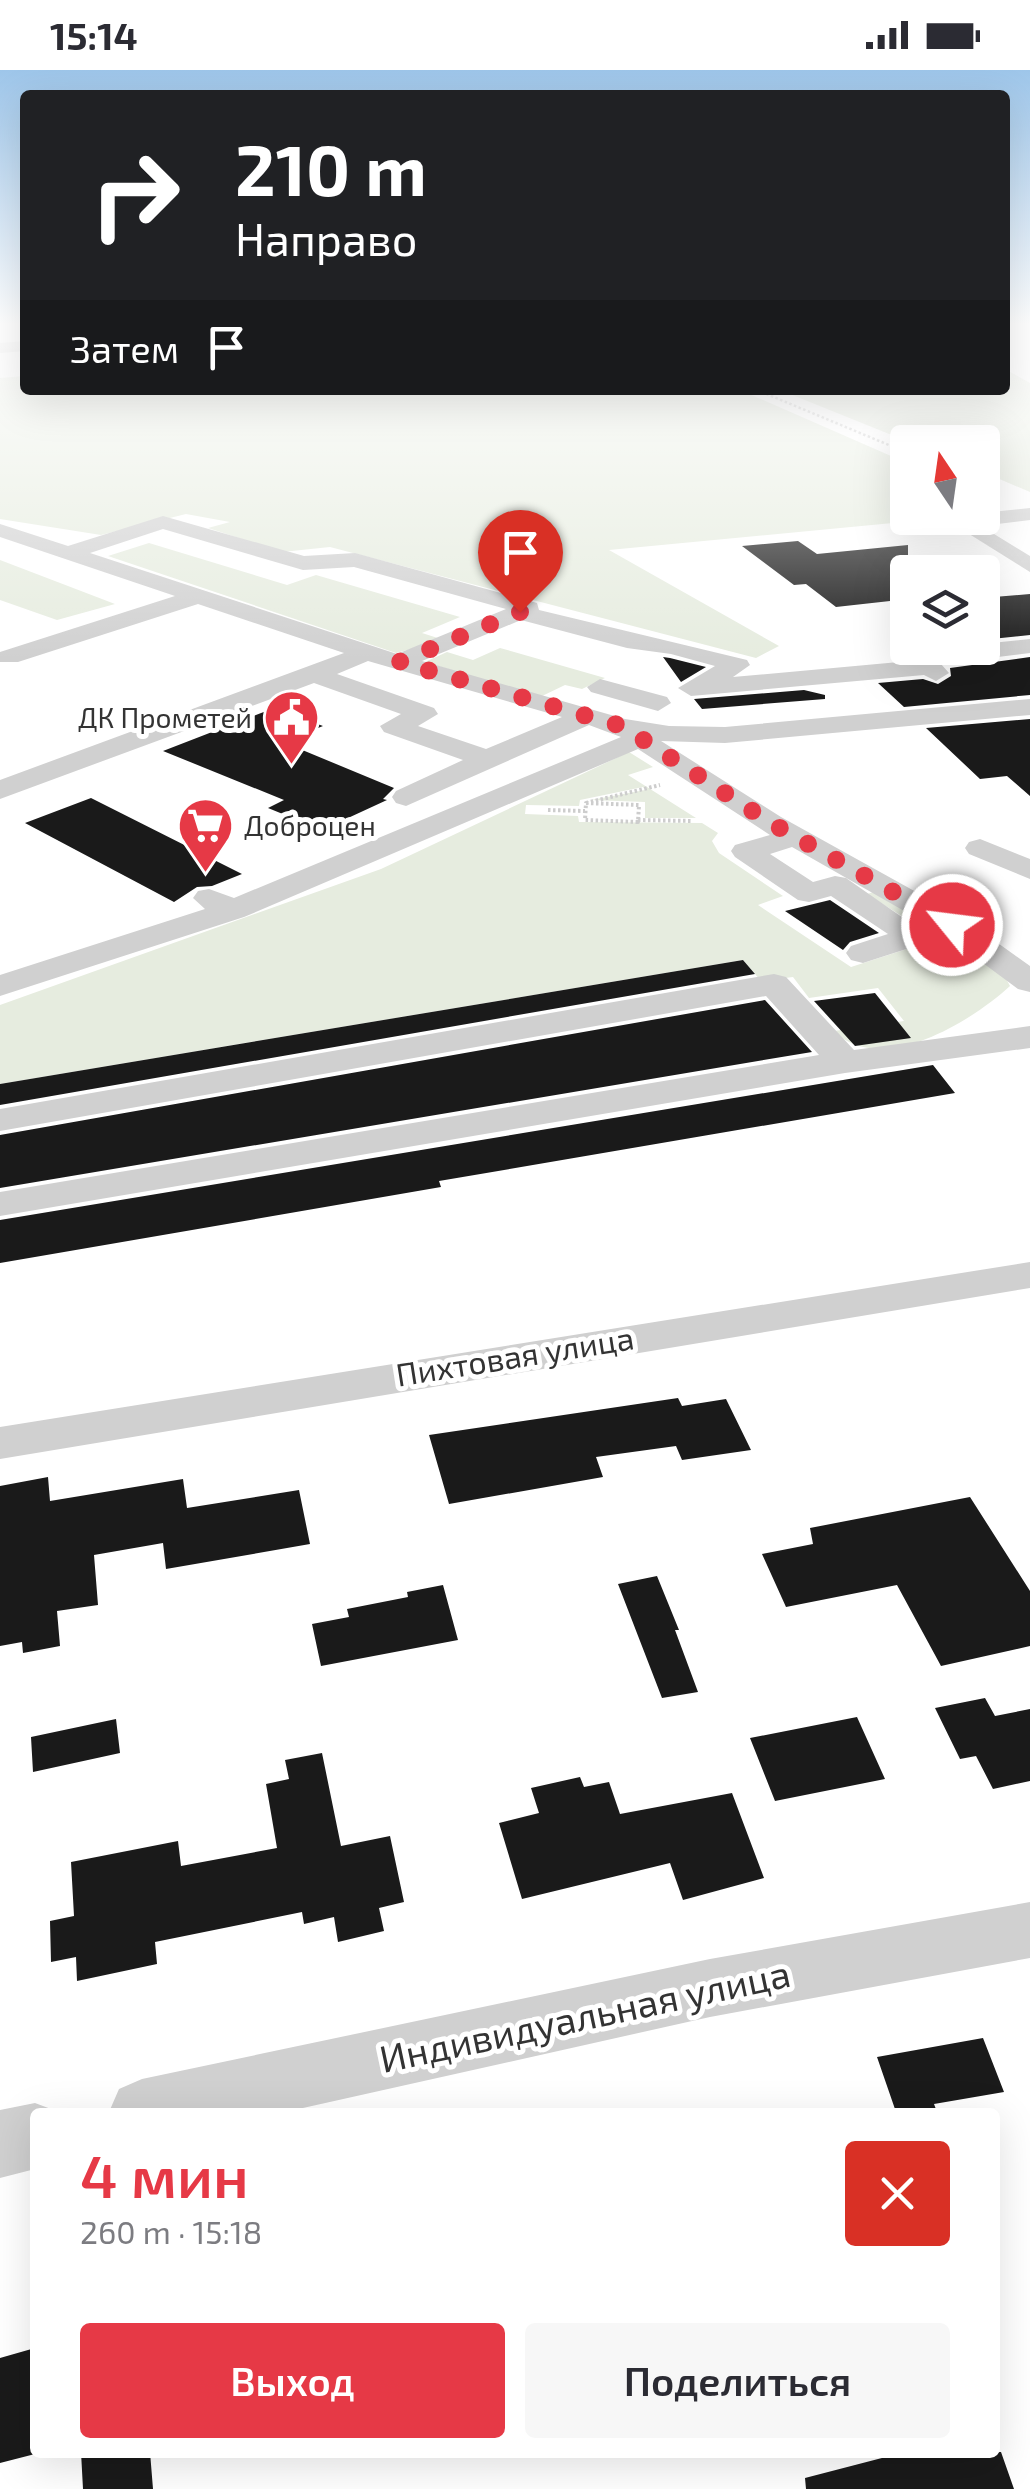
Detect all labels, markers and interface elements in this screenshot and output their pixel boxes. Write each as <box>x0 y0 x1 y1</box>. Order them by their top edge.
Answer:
text: 15:14 <box>50 12 138 58</box>
text: 210 m <box>235 126 427 210</box>
icon: right <box>70 130 200 260</box>
text: Направо <box>235 211 417 265</box>
icon: arrive <box>199 320 254 375</box>
text: Затем <box>70 325 179 371</box>
north arrow <box>890 425 1000 535</box>
map controls <box>890 425 1000 665</box>
pin <box>478 510 563 613</box>
icon: arrive <box>493 525 548 580</box>
button: layers <box>890 555 1000 665</box>
public building icon: ДК Прометей <box>261 688 321 767</box>
place label: ДК Прометей <box>78 700 252 734</box>
supermarket icon: Доброцен <box>175 796 235 875</box>
place label: Доброцен <box>244 808 376 842</box>
position arrow <box>900 873 1004 977</box>
street label: Пихтовая улица <box>393 1317 636 1394</box>
street label: Индивидуальная улица <box>375 1949 794 2081</box>
text: 4 мин <box>80 2138 249 2210</box>
button: close <box>845 2141 950 2246</box>
text: 260 m · 15:18 <box>80 2212 262 2250</box>
button: Выход <box>80 2323 505 2438</box>
button: Поделиться <box>525 2323 950 2438</box>

